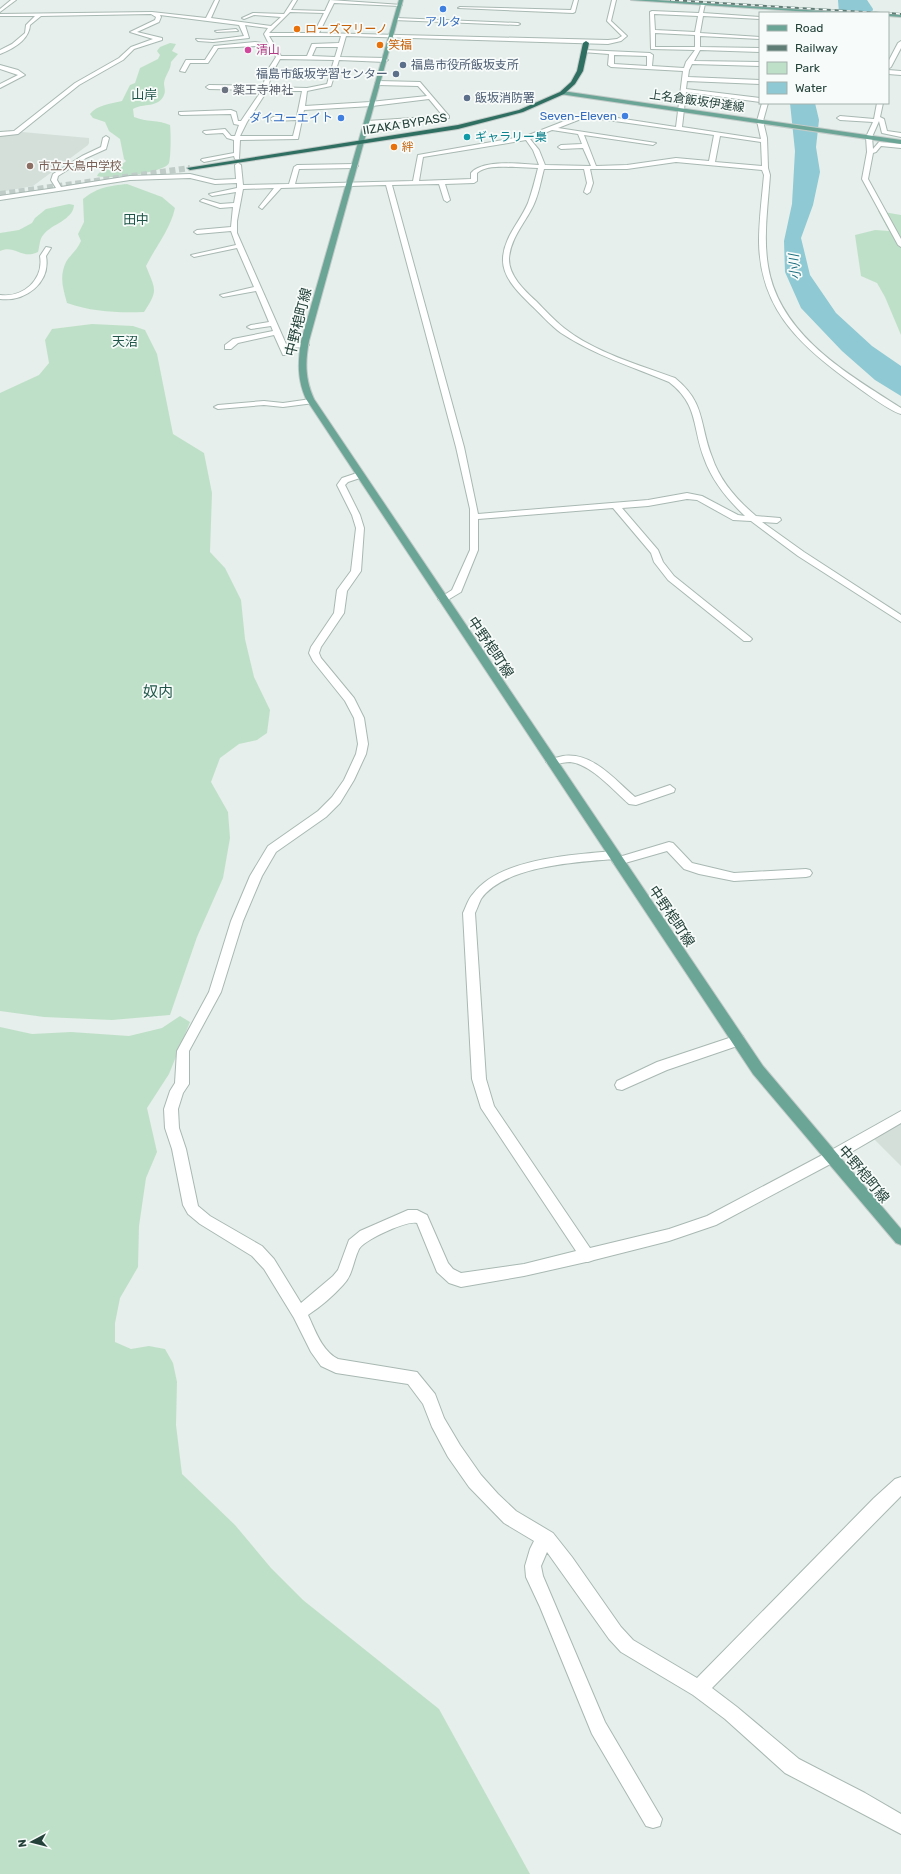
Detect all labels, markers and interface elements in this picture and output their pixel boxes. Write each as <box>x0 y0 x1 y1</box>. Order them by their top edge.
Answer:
marker: アルタ <box>438 4 448 14</box>
legend <box>759 12 889 104</box>
place label: アルタ <box>425 15 461 29</box>
text: Road <box>795 21 823 35</box>
place label: ローズマリーノ <box>305 22 388 36</box>
marker: ローズマリーノ <box>292 24 302 34</box>
place label: 笑福 <box>388 38 412 52</box>
marker: 笑福 <box>375 40 385 50</box>
text: Railway <box>795 41 838 55</box>
place label: 清山 <box>256 43 280 57</box>
marker: 清山 <box>243 45 253 55</box>
place label: 福島市役所飯坂支所 <box>411 58 519 72</box>
marker: 福島市役所飯坂支所 <box>398 60 408 70</box>
text: Park <box>795 61 821 75</box>
place label: 福島市飯坂学習センター <box>256 67 388 81</box>
marker: 福島市飯坂学習センター <box>391 69 401 79</box>
text: Water <box>795 81 827 95</box>
place label: 薬王寺神社 <box>233 83 293 97</box>
marker: 薬王寺神社 <box>220 85 230 95</box>
district label: 山岸 <box>131 87 157 102</box>
street label: 上名倉飯坂伊達線 <box>648 87 746 115</box>
place label: 飯坂消防署 <box>475 91 535 105</box>
marker: 飯坂消防署 <box>462 93 472 103</box>
place label: Seven-Eleven <box>540 109 617 123</box>
street label: IIZAKA BYPASS <box>362 110 448 138</box>
place label: ダイユーエイト <box>249 111 333 125</box>
marker: Seven-Eleven <box>620 111 630 121</box>
marker: ダイユーエイト <box>336 113 346 123</box>
place label: ギャラリー梟 <box>475 130 547 144</box>
marker: ギャラリー梟 <box>462 132 472 142</box>
place label: 絆 <box>402 140 414 154</box>
marker: 絆 <box>389 142 399 152</box>
place label: 市立大鳥中学校 <box>38 159 122 173</box>
marker: 市立大鳥中学校 <box>25 161 35 171</box>
district label: 田中 <box>123 212 149 227</box>
water label: 小川 <box>786 251 803 280</box>
street label: 中野梍町線 <box>282 286 315 358</box>
district label: 天沼 <box>112 334 138 349</box>
street label: 中野梍町線 <box>464 614 517 681</box>
district label: 奴内 <box>143 683 173 701</box>
street label: 中野梍町線 <box>645 883 698 950</box>
street label: 中野梍町線 <box>835 1142 893 1207</box>
north arrow <box>12 1822 52 1862</box>
text: N <box>16 1838 30 1848</box>

